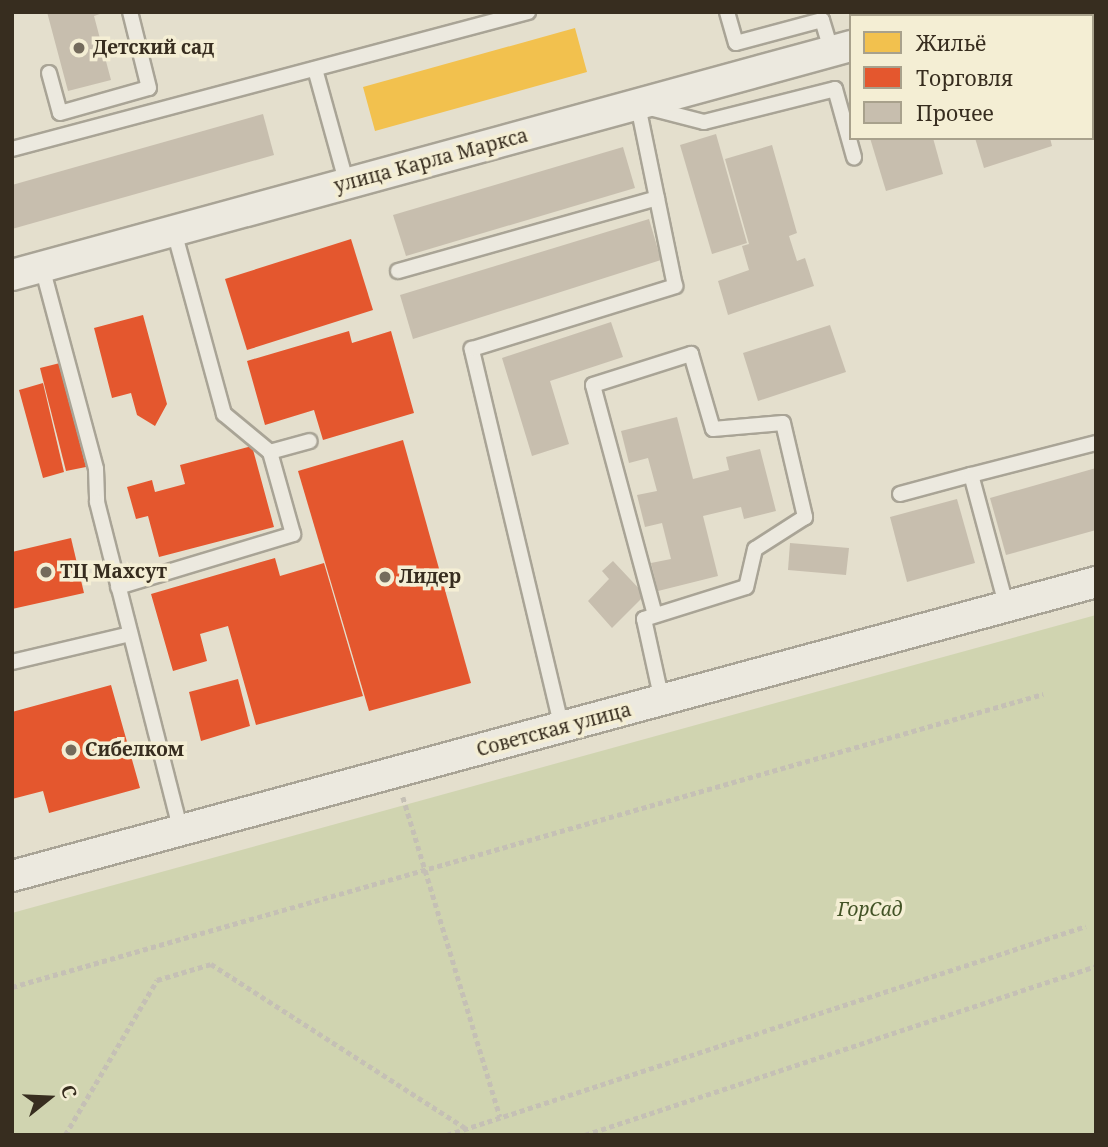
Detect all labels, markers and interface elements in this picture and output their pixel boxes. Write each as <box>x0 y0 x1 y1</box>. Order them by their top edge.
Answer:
legend <box>849 14 1094 140</box>
text: Жильё <box>916 29 986 57</box>
place label: Детский сад <box>93 37 214 59</box>
marker: Детский сад <box>71 40 87 56</box>
text: Торговля <box>916 64 1013 92</box>
text: Прочее <box>916 99 994 127</box>
street label: улица Карла Маркса <box>332 124 530 198</box>
place label: ТЦ Махсут <box>60 561 167 583</box>
marker: ТЦ Махсут <box>38 564 54 580</box>
place label: Лидер <box>399 566 461 588</box>
marker: Лидер <box>377 569 393 585</box>
street label: Советская улица <box>474 698 634 762</box>
place label: Сибелком <box>85 739 184 761</box>
marker: Сибелком <box>63 742 79 758</box>
park label: ГорСад <box>837 899 903 921</box>
north arrow <box>14 1063 84 1133</box>
text: С <box>55 1082 83 1101</box>

